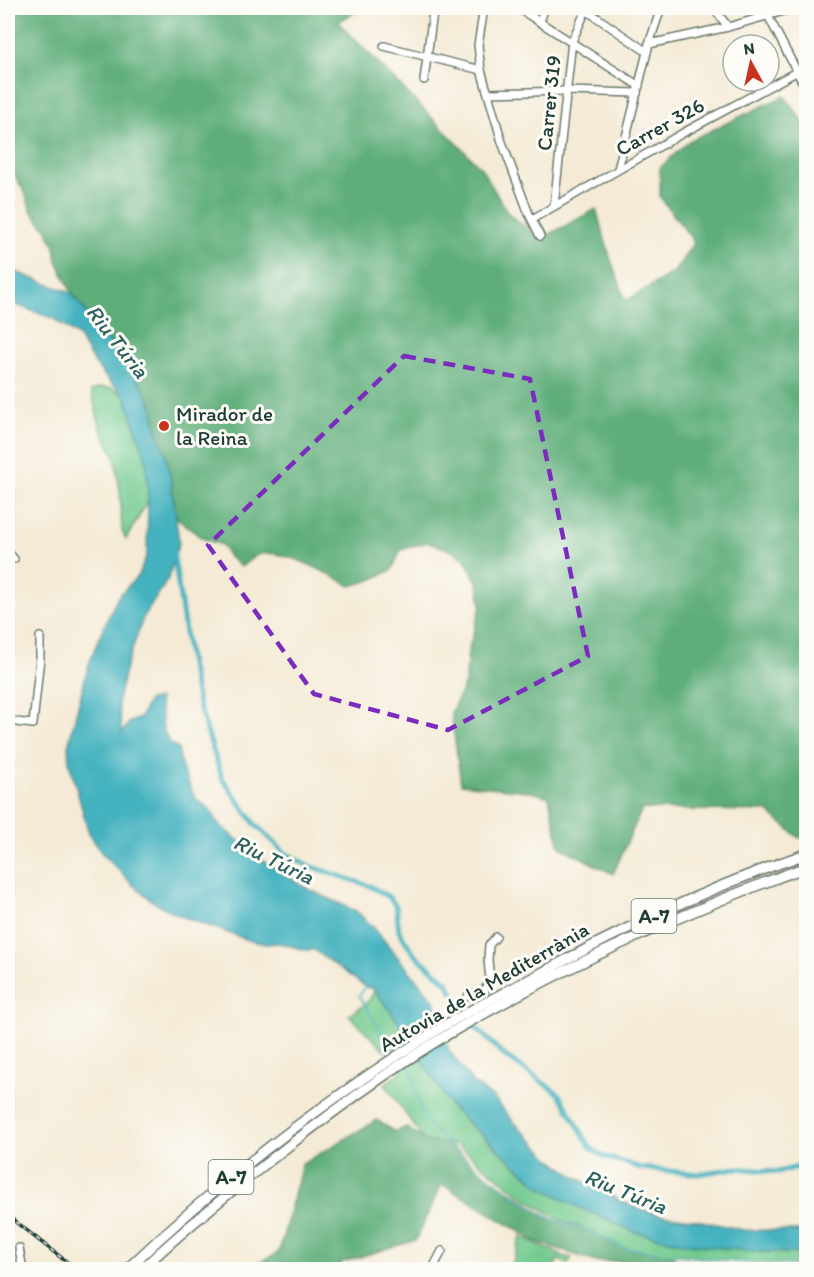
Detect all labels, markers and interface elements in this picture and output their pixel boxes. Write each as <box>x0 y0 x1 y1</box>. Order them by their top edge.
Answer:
north arrow <box>721 33 781 93</box>
text: N <box>742 38 756 59</box>
street label: Carrer 319 <box>531 54 566 152</box>
street label: Carrer 326 <box>611 92 708 161</box>
water label: Riu Túria <box>80 299 155 384</box>
place label: Mirador de la Reina <box>176 401 273 450</box>
marker: Mirador de la Reina <box>157 419 171 433</box>
water label: Riu Túria <box>229 828 319 891</box>
road number: A-7 <box>632 899 676 933</box>
street label: Autovia de la Mediterrània <box>375 916 593 1057</box>
road number: A-7 <box>208 1160 254 1194</box>
water label: Riu Túria <box>581 1163 671 1220</box>

